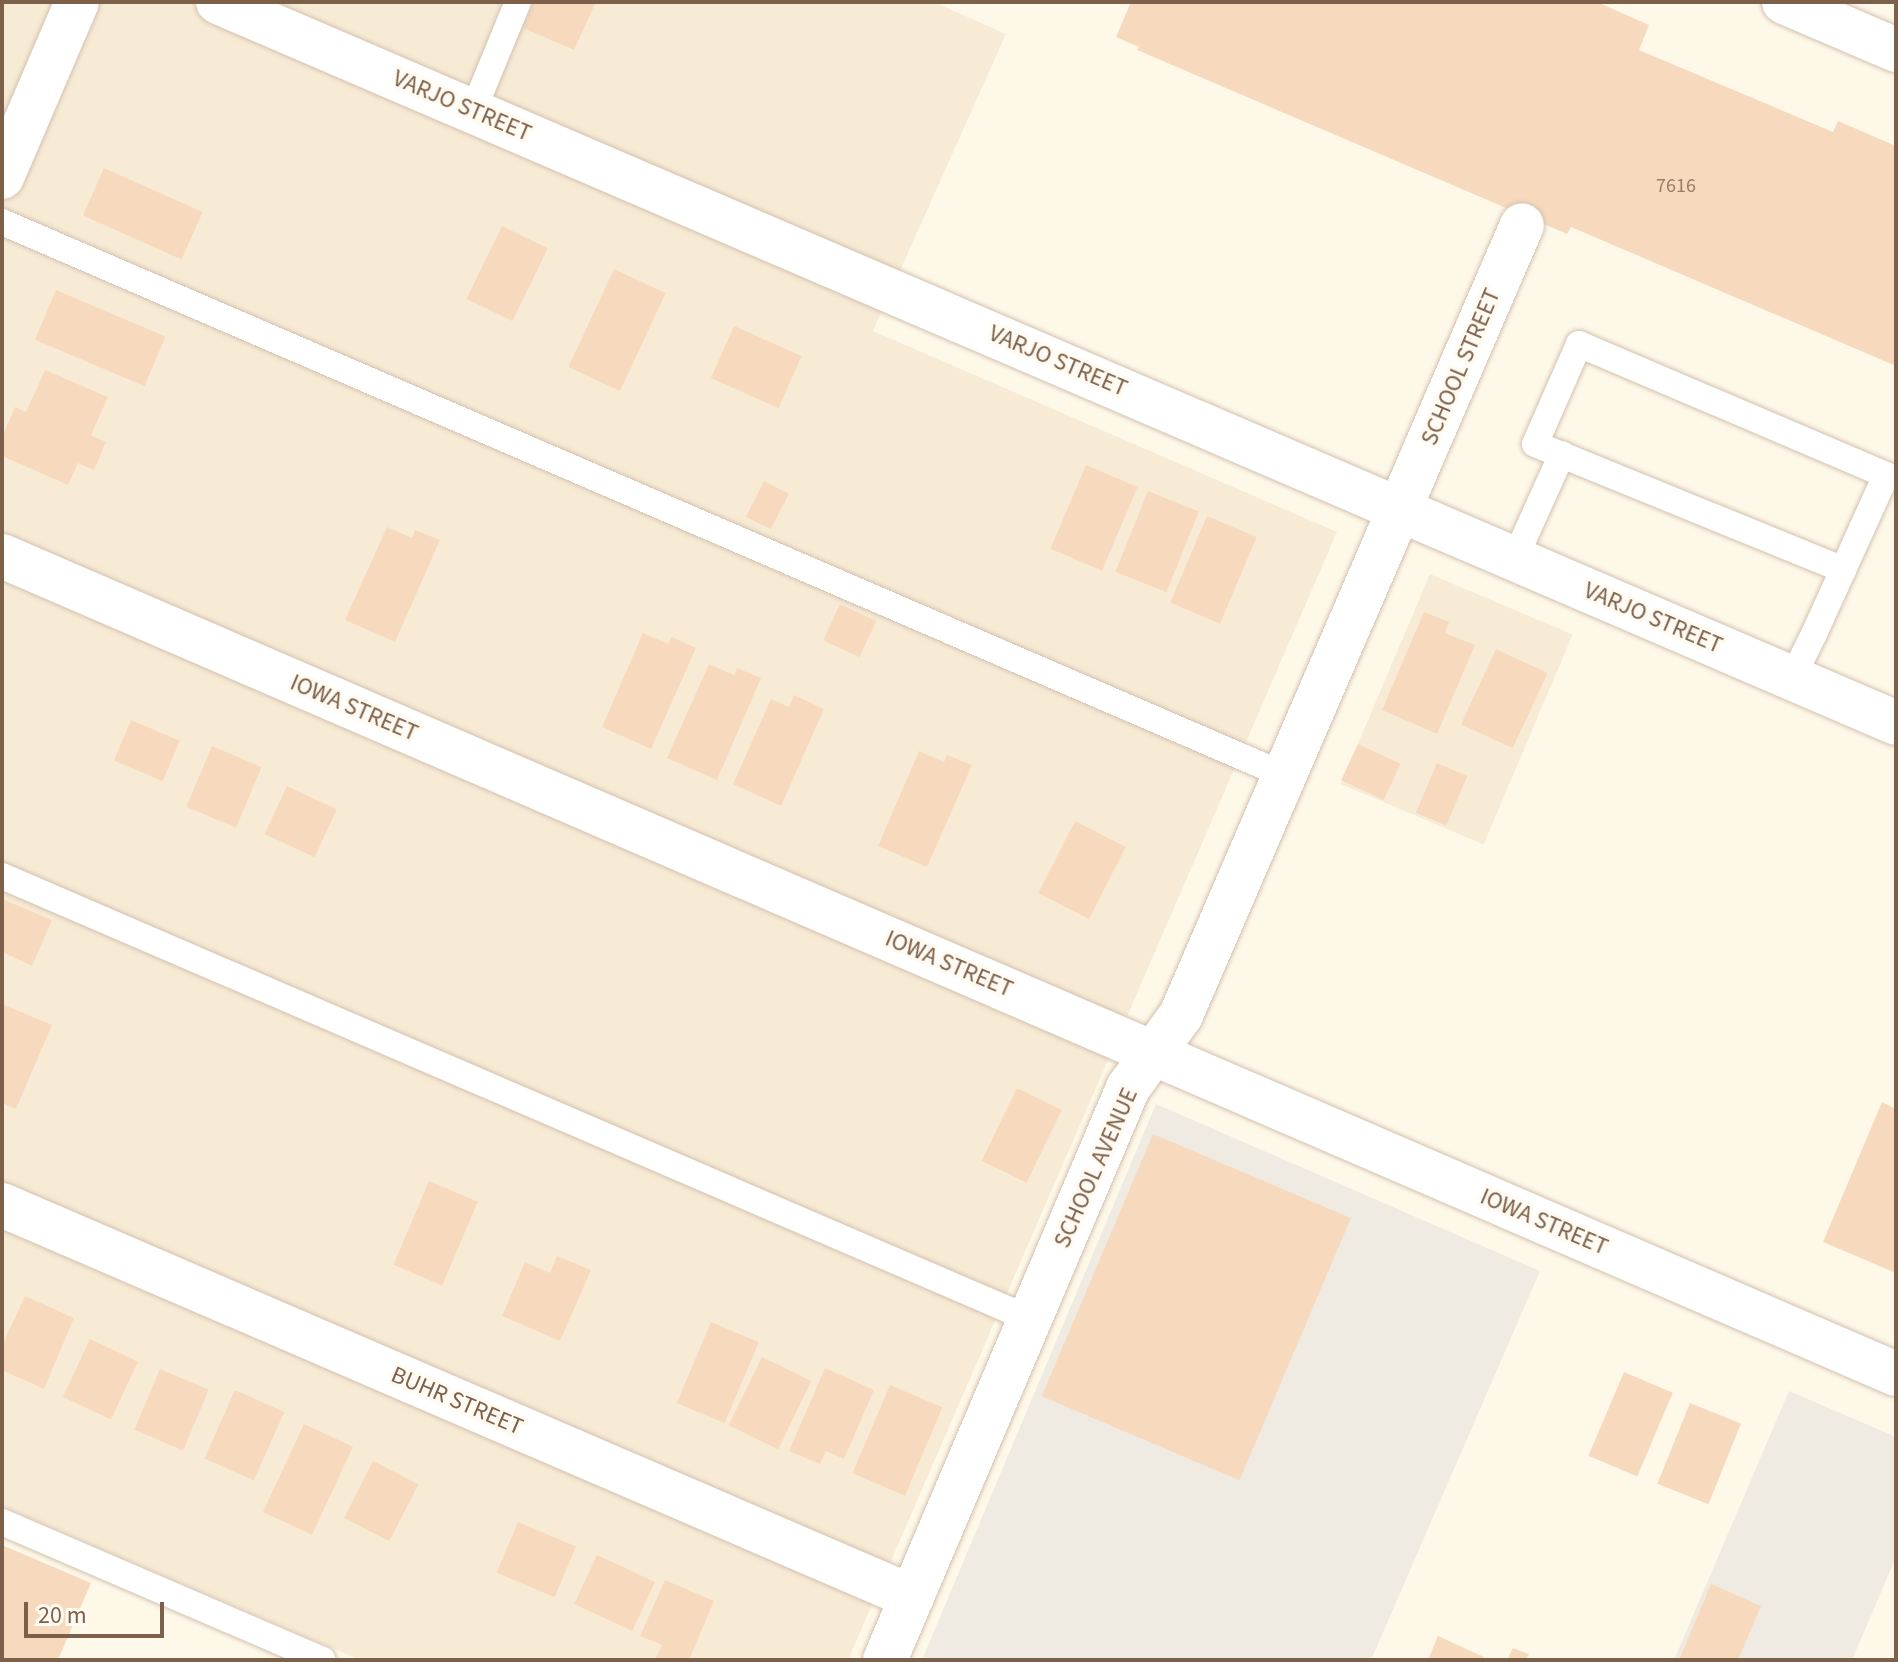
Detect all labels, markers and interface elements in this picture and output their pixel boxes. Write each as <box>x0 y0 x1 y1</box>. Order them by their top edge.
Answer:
street label: VARJO STREET <box>388 64 536 148</box>
house number: 7616 <box>1656 174 1696 198</box>
street label: SCHOOL STREET <box>1415 284 1507 450</box>
street label: VARJO STREET <box>984 319 1132 403</box>
street label: VARJO STREET <box>1579 576 1727 660</box>
street label: IOWA STREET <box>286 668 422 748</box>
street label: IOWA STREET <box>881 924 1017 1004</box>
street label: SCHOOL AVENUE <box>1048 1084 1144 1252</box>
street label: IOWA STREET <box>1476 1182 1612 1262</box>
street label: BUHR STREET <box>387 1360 527 1442</box>
scale bar <box>28 1586 168 1636</box>
text: 20 m <box>38 1598 87 1633</box>

